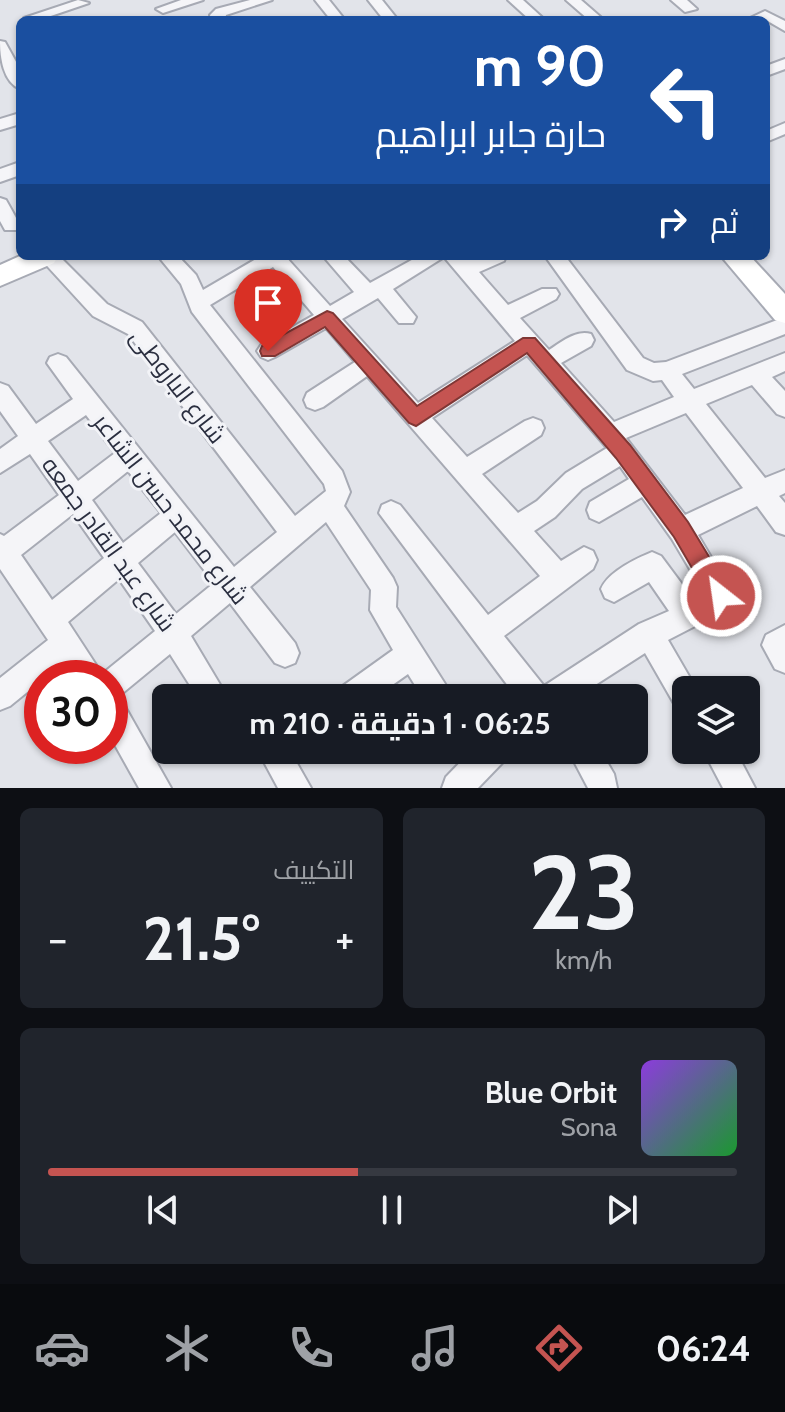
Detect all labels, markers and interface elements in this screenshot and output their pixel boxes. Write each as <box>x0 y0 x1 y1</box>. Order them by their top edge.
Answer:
text: 90 m <box>474 32 606 100</box>
icon: left <box>634 48 738 152</box>
text: حارة جابر ابراهيم <box>375 112 606 156</box>
icon: right <box>650 200 694 244</box>
text: ثم <box>710 204 738 241</box>
pin <box>234 269 302 351</box>
icon: arrive <box>246 281 290 325</box>
street label: شارع الباروطى <box>123 323 232 450</box>
street label: شارع محمد حسن الشاعر <box>85 406 254 611</box>
street label: شارع عبد القادر جمعه <box>34 451 182 638</box>
position arrow <box>679 554 763 638</box>
speed limit sign: 30 <box>24 660 128 764</box>
map controls <box>672 676 760 764</box>
button: layers <box>672 676 760 764</box>
text: 06:25 · 1 دقيقة · 210 m <box>249 705 551 742</box>
text: 23 <box>528 829 639 955</box>
text: التكييف <box>273 854 355 886</box>
text: 21.5° <box>143 902 260 975</box>
text: − <box>48 912 67 965</box>
text: + <box>335 912 354 965</box>
text: km/h <box>555 944 612 976</box>
text: Blue Orbit <box>485 1074 617 1111</box>
text: Sona <box>561 1111 617 1143</box>
icon: previous <box>141 1188 185 1232</box>
icon: pause <box>370 1188 414 1232</box>
icon: next <box>600 1188 644 1232</box>
icon: car <box>34 1320 90 1376</box>
icon: climate <box>159 1320 215 1376</box>
icon: phone <box>283 1320 339 1376</box>
icon: music <box>407 1320 463 1376</box>
icon: directions <box>531 1320 587 1376</box>
text: 06:24 <box>656 1326 751 1370</box>

